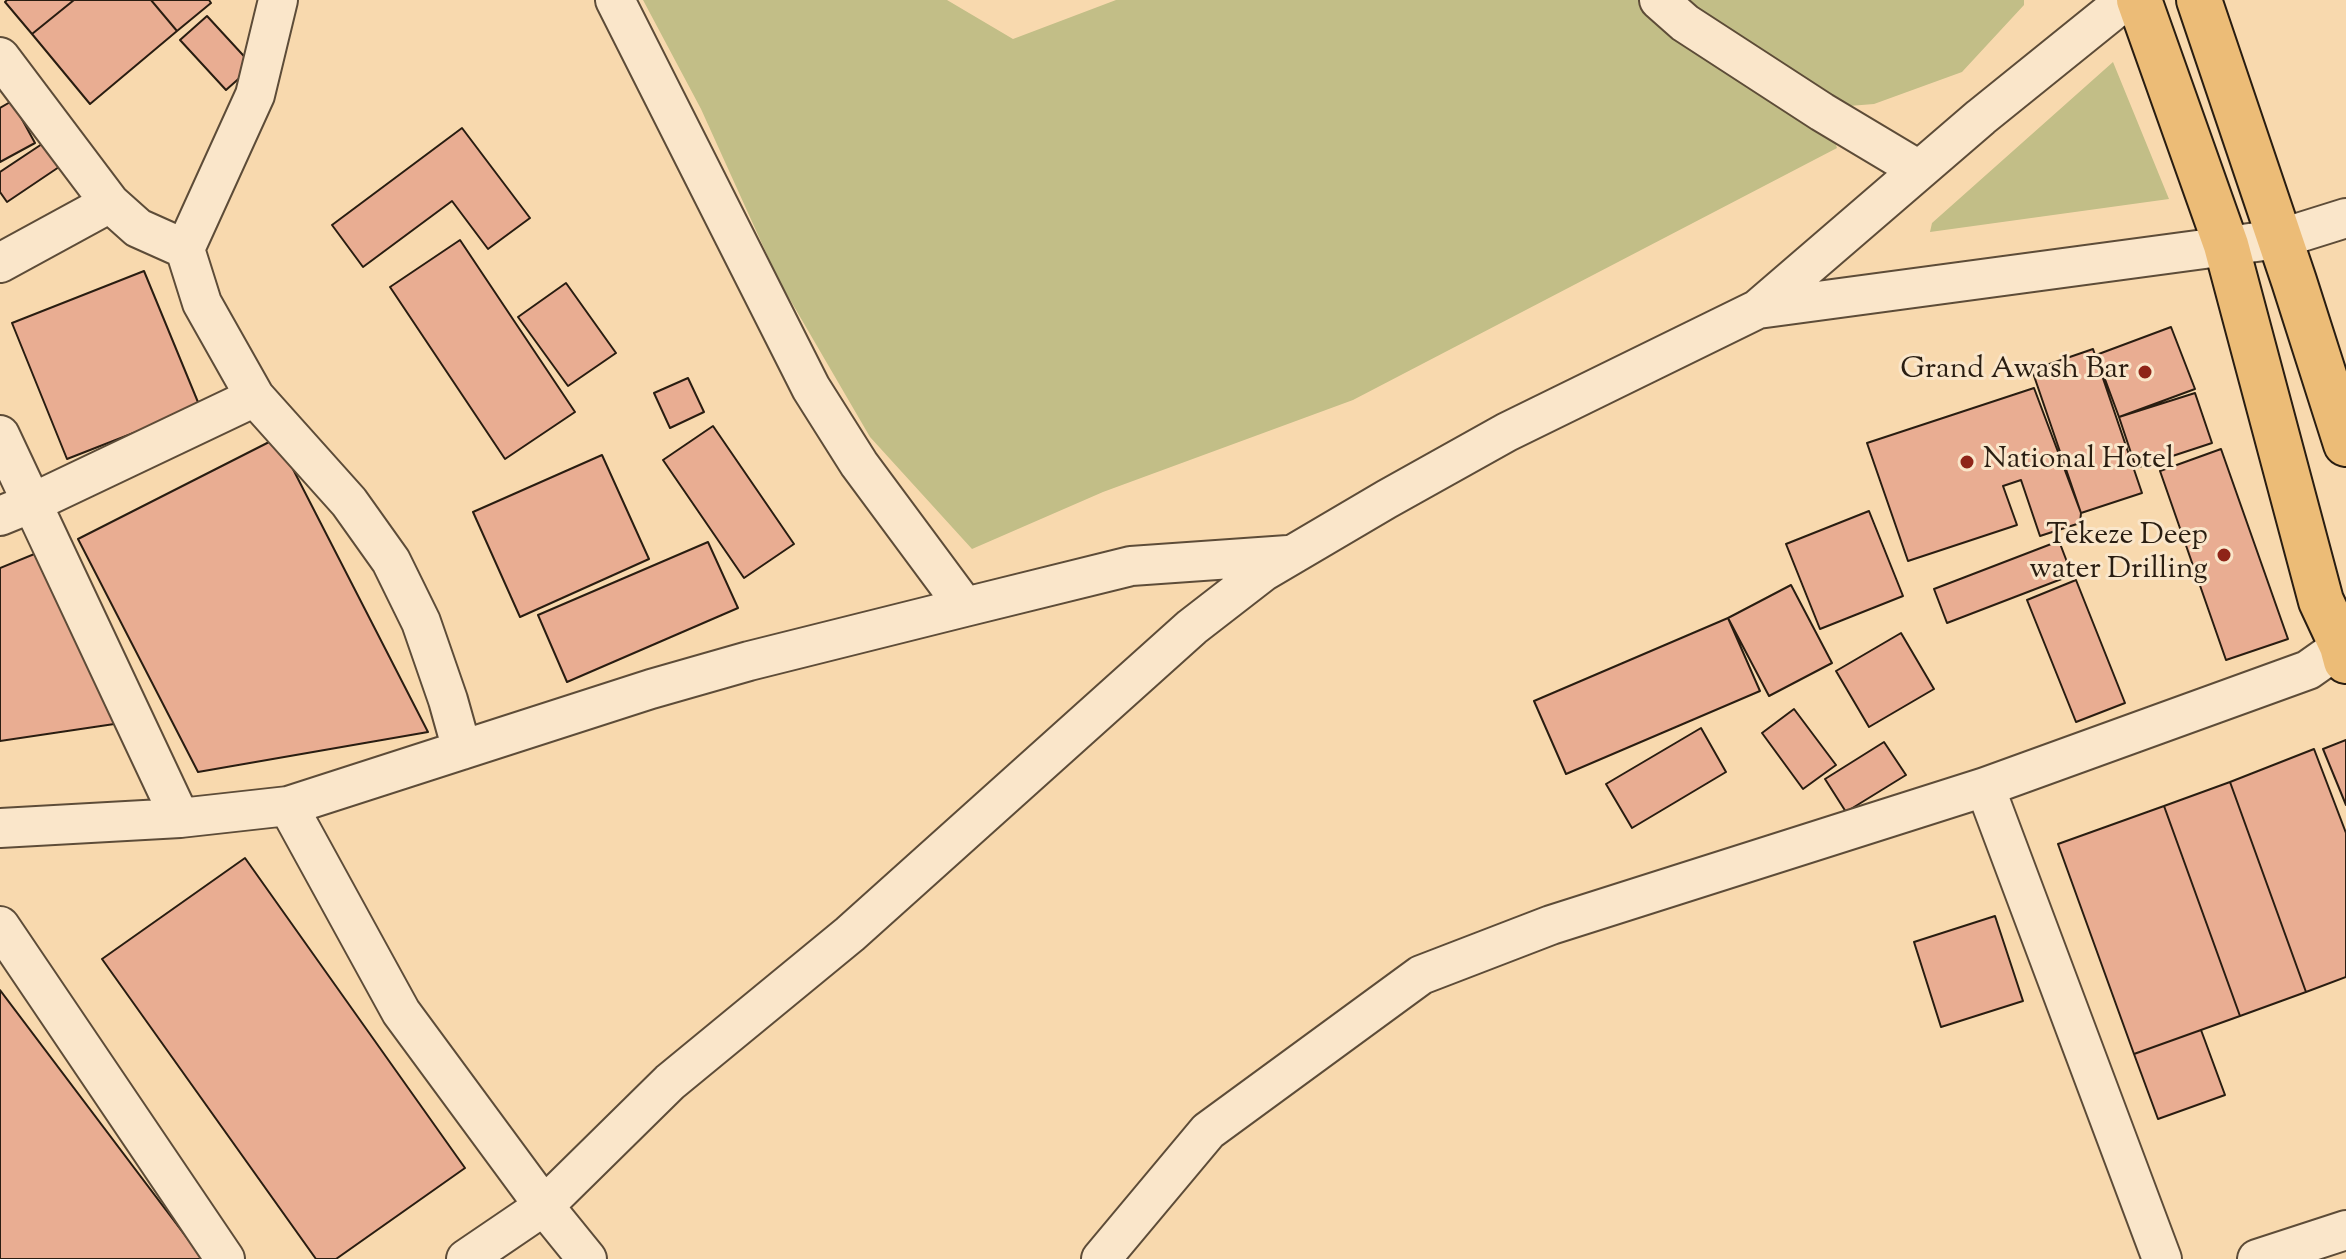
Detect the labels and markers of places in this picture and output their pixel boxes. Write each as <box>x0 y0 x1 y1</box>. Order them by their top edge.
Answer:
place label: Grand Awash Bar <box>1900 354 2129 390</box>
marker: Grand Awash Bar <box>2136 363 2154 381</box>
place label: National Hotel <box>1983 444 2174 480</box>
marker: National Hotel <box>1958 453 1976 471</box>
place label: Tekeze Deep water Drilling <box>2029 520 2208 590</box>
marker: Tekeze Deep water Drilling <box>2215 546 2233 564</box>

